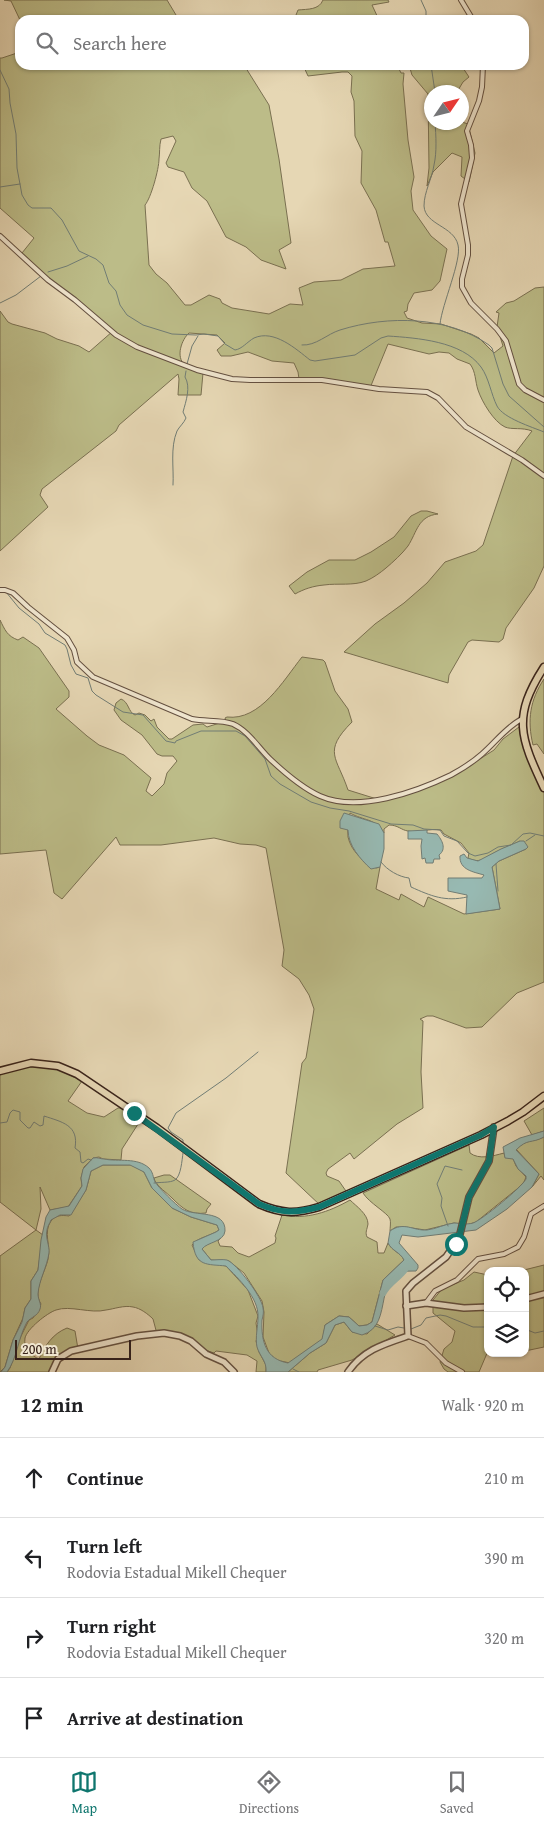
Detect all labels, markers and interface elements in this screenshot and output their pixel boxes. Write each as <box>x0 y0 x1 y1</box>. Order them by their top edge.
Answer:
search box <box>15 15 529 70</box>
icon: search <box>33 29 61 57</box>
text: Search here <box>73 29 167 57</box>
north arrow <box>424 85 469 130</box>
route end <box>123 1102 146 1125</box>
route start <box>445 1233 468 1256</box>
map controls <box>484 1267 529 1357</box>
button: locate <box>484 1267 529 1312</box>
button: layers <box>484 1312 529 1357</box>
scale bar <box>15 1337 131 1360</box>
text: 200 m <box>22 1339 57 1359</box>
text: 12 min <box>20 1389 83 1420</box>
text: Walk · 920 m <box>441 1393 524 1417</box>
icon: ahead <box>20 1464 48 1492</box>
text: Continue <box>67 1464 144 1492</box>
text: 210 m <box>484 1466 524 1490</box>
text: Turn left <box>67 1532 142 1560</box>
icon: left <box>20 1544 48 1572</box>
text: 390 m <box>484 1546 524 1570</box>
text: Rodovia Estadual Mikell Chequer <box>67 1560 287 1584</box>
text: Turn right <box>67 1612 156 1640</box>
icon: right <box>20 1624 48 1652</box>
text: 320 m <box>484 1626 524 1650</box>
text: Rodovia Estadual Mikell Chequer <box>67 1640 287 1664</box>
icon: arrive <box>20 1704 48 1732</box>
text: Arrive at destination <box>67 1704 243 1732</box>
tab: Map <box>70 1768 98 1818</box>
tab: Directions <box>239 1768 299 1818</box>
tab: Saved <box>440 1768 474 1818</box>

